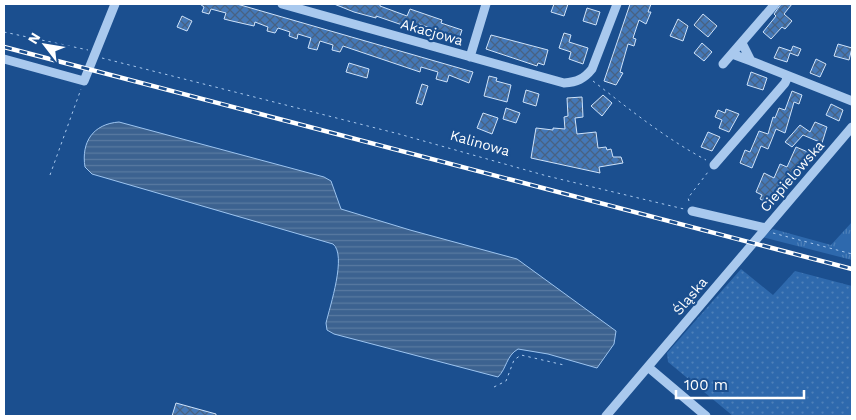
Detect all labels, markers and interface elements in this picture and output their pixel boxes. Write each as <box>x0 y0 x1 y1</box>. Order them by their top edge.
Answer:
street label: Akacjowa <box>399 15 465 49</box>
north arrow <box>20 20 70 70</box>
text: N <box>24 30 43 47</box>
street label: Kalinowa <box>448 127 512 159</box>
street label: Ciepielowska <box>757 137 827 215</box>
street label: Śląska <box>670 274 710 318</box>
scale bar <box>676 368 804 400</box>
text: 100 m <box>684 376 728 394</box>

